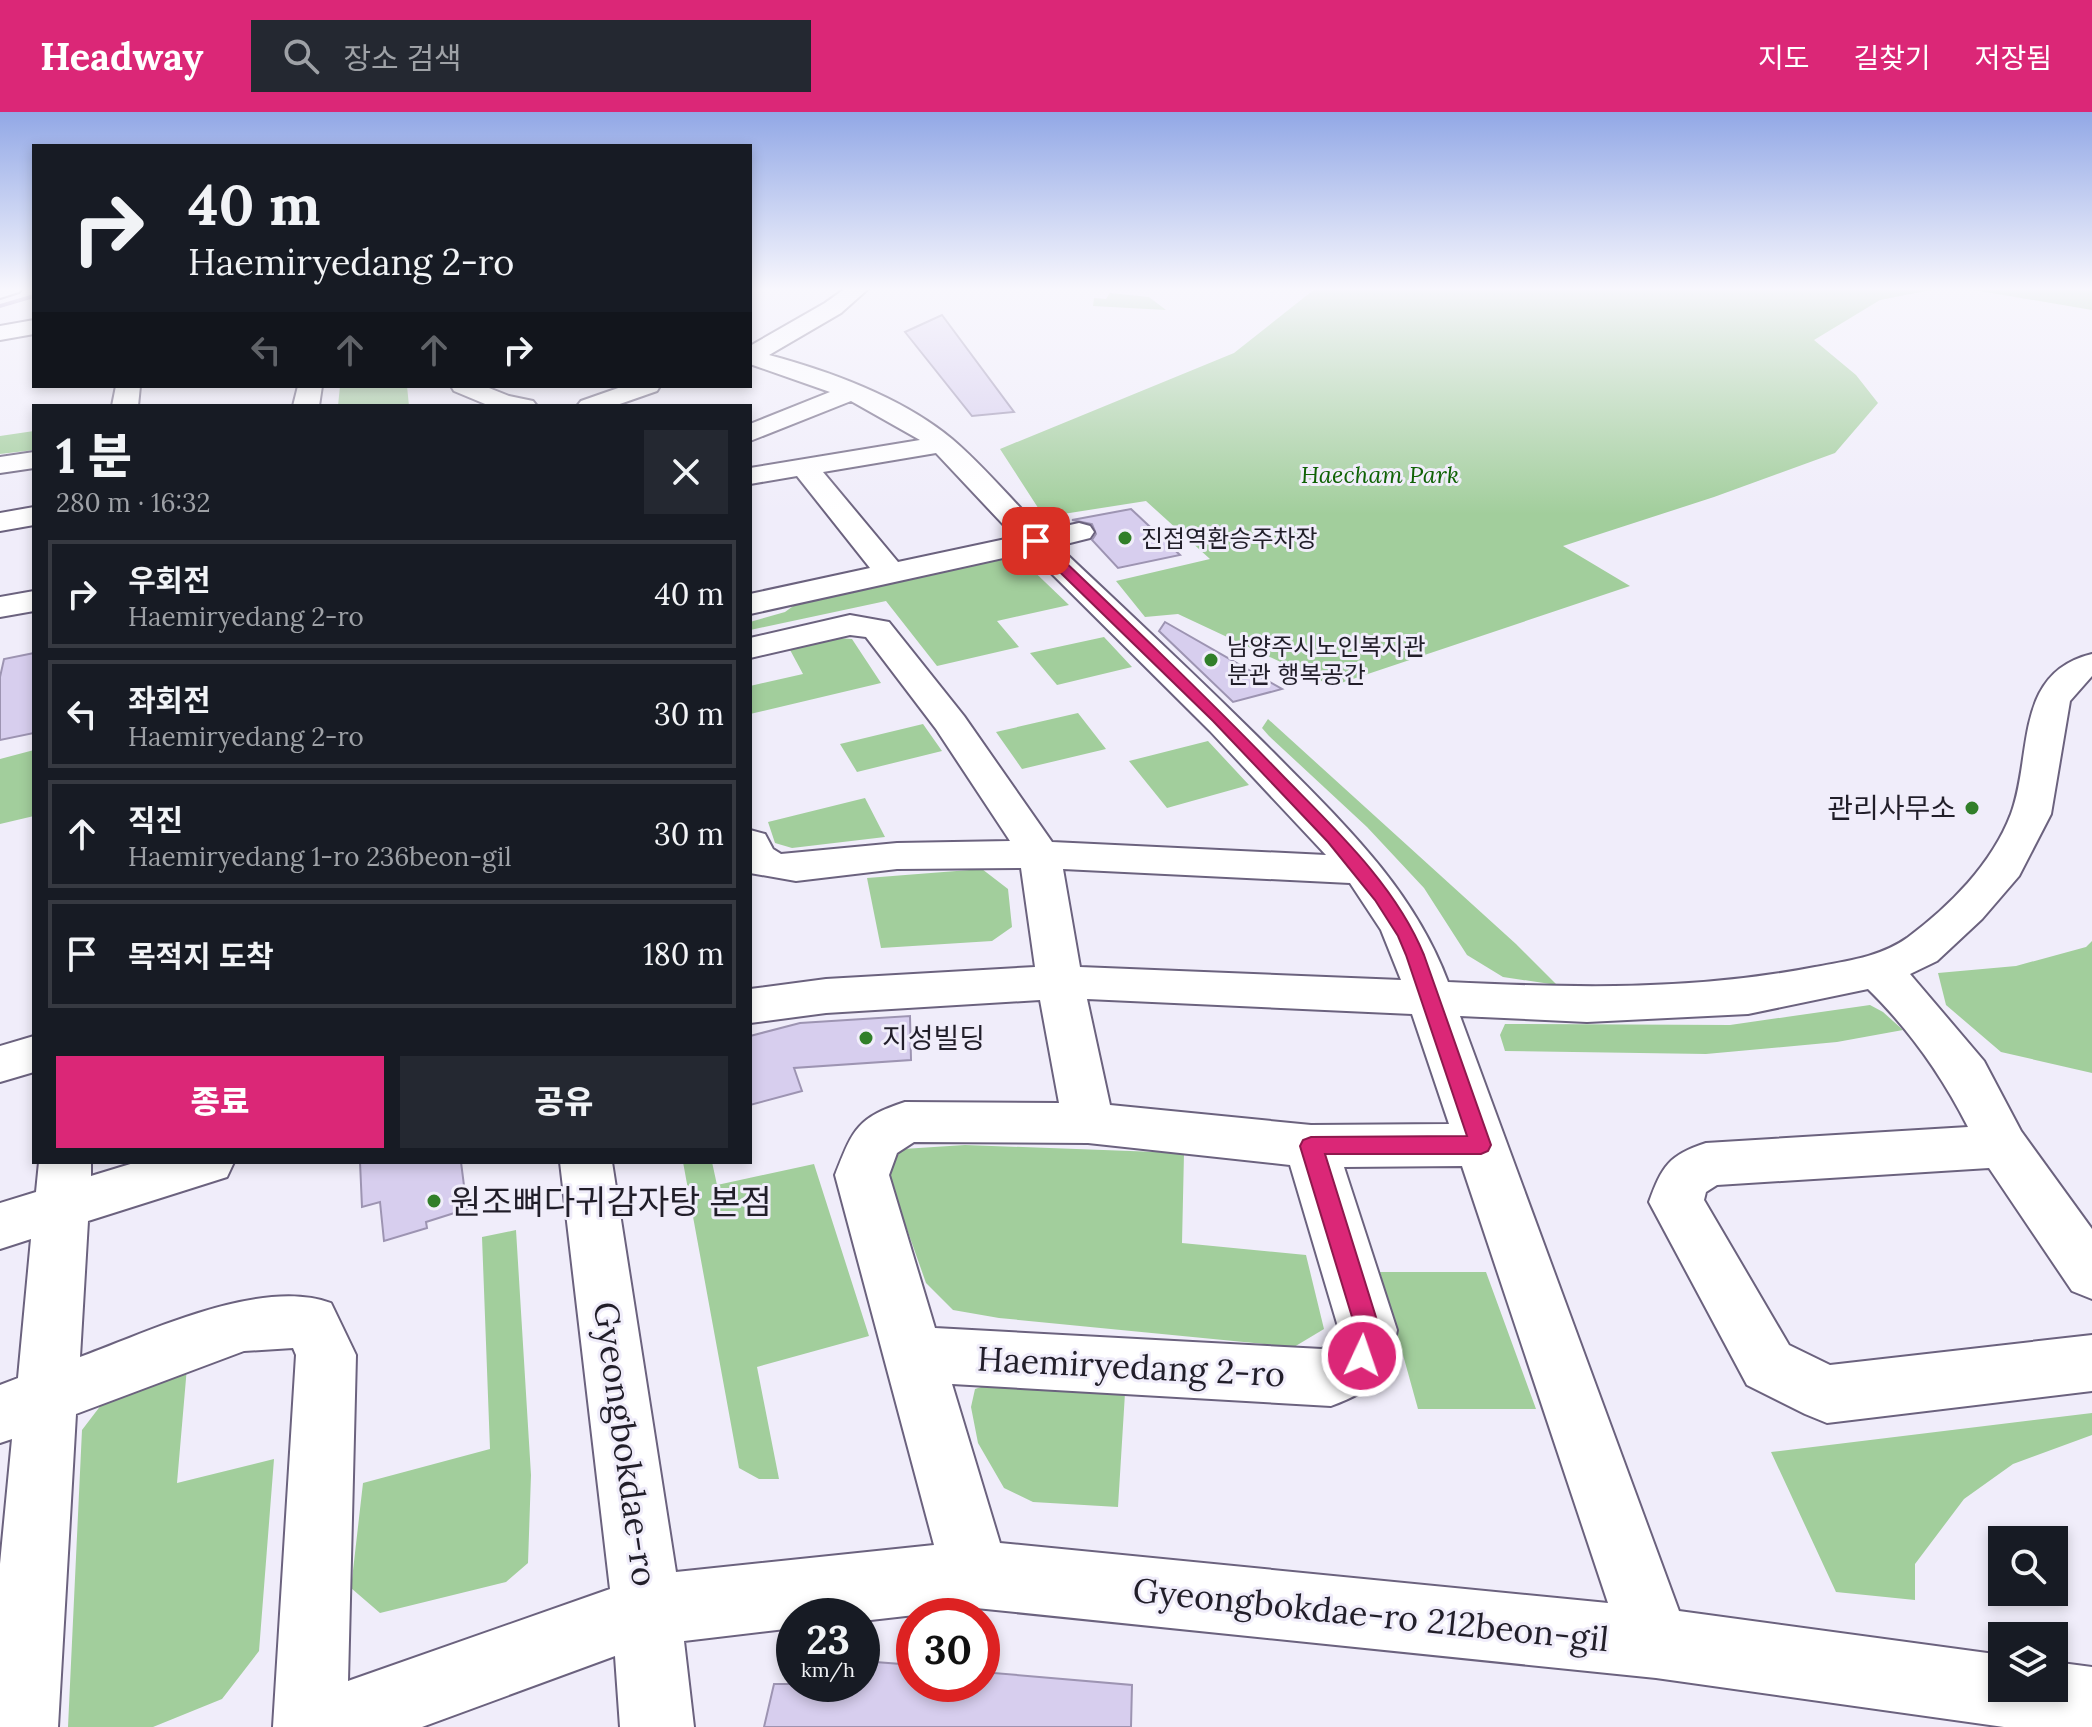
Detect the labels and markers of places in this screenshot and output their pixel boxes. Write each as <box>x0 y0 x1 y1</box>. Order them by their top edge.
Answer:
pin <box>1002 507 1070 575</box>
place label: 진접역환승주차장 <box>1141 523 1318 554</box>
marker: 진접역환승주차장 <box>1116 529 1134 547</box>
place label: 남양주시노인복지관 분관 행복공간 <box>1227 631 1426 690</box>
marker: 남양주시노인복지관 분관 행복공간 <box>1202 651 1220 669</box>
place label: 관리사무소 <box>1827 790 1956 826</box>
marker: 관리사무소 <box>1963 799 1981 817</box>
place label: 지성빌딩 <box>882 1020 985 1056</box>
marker: 지성빌딩 <box>857 1029 875 1047</box>
place label: 원조뼈다귀감자탕 본점 <box>450 1180 772 1223</box>
marker: 원조뼈다귀감자탕 본점 <box>425 1192 443 1210</box>

